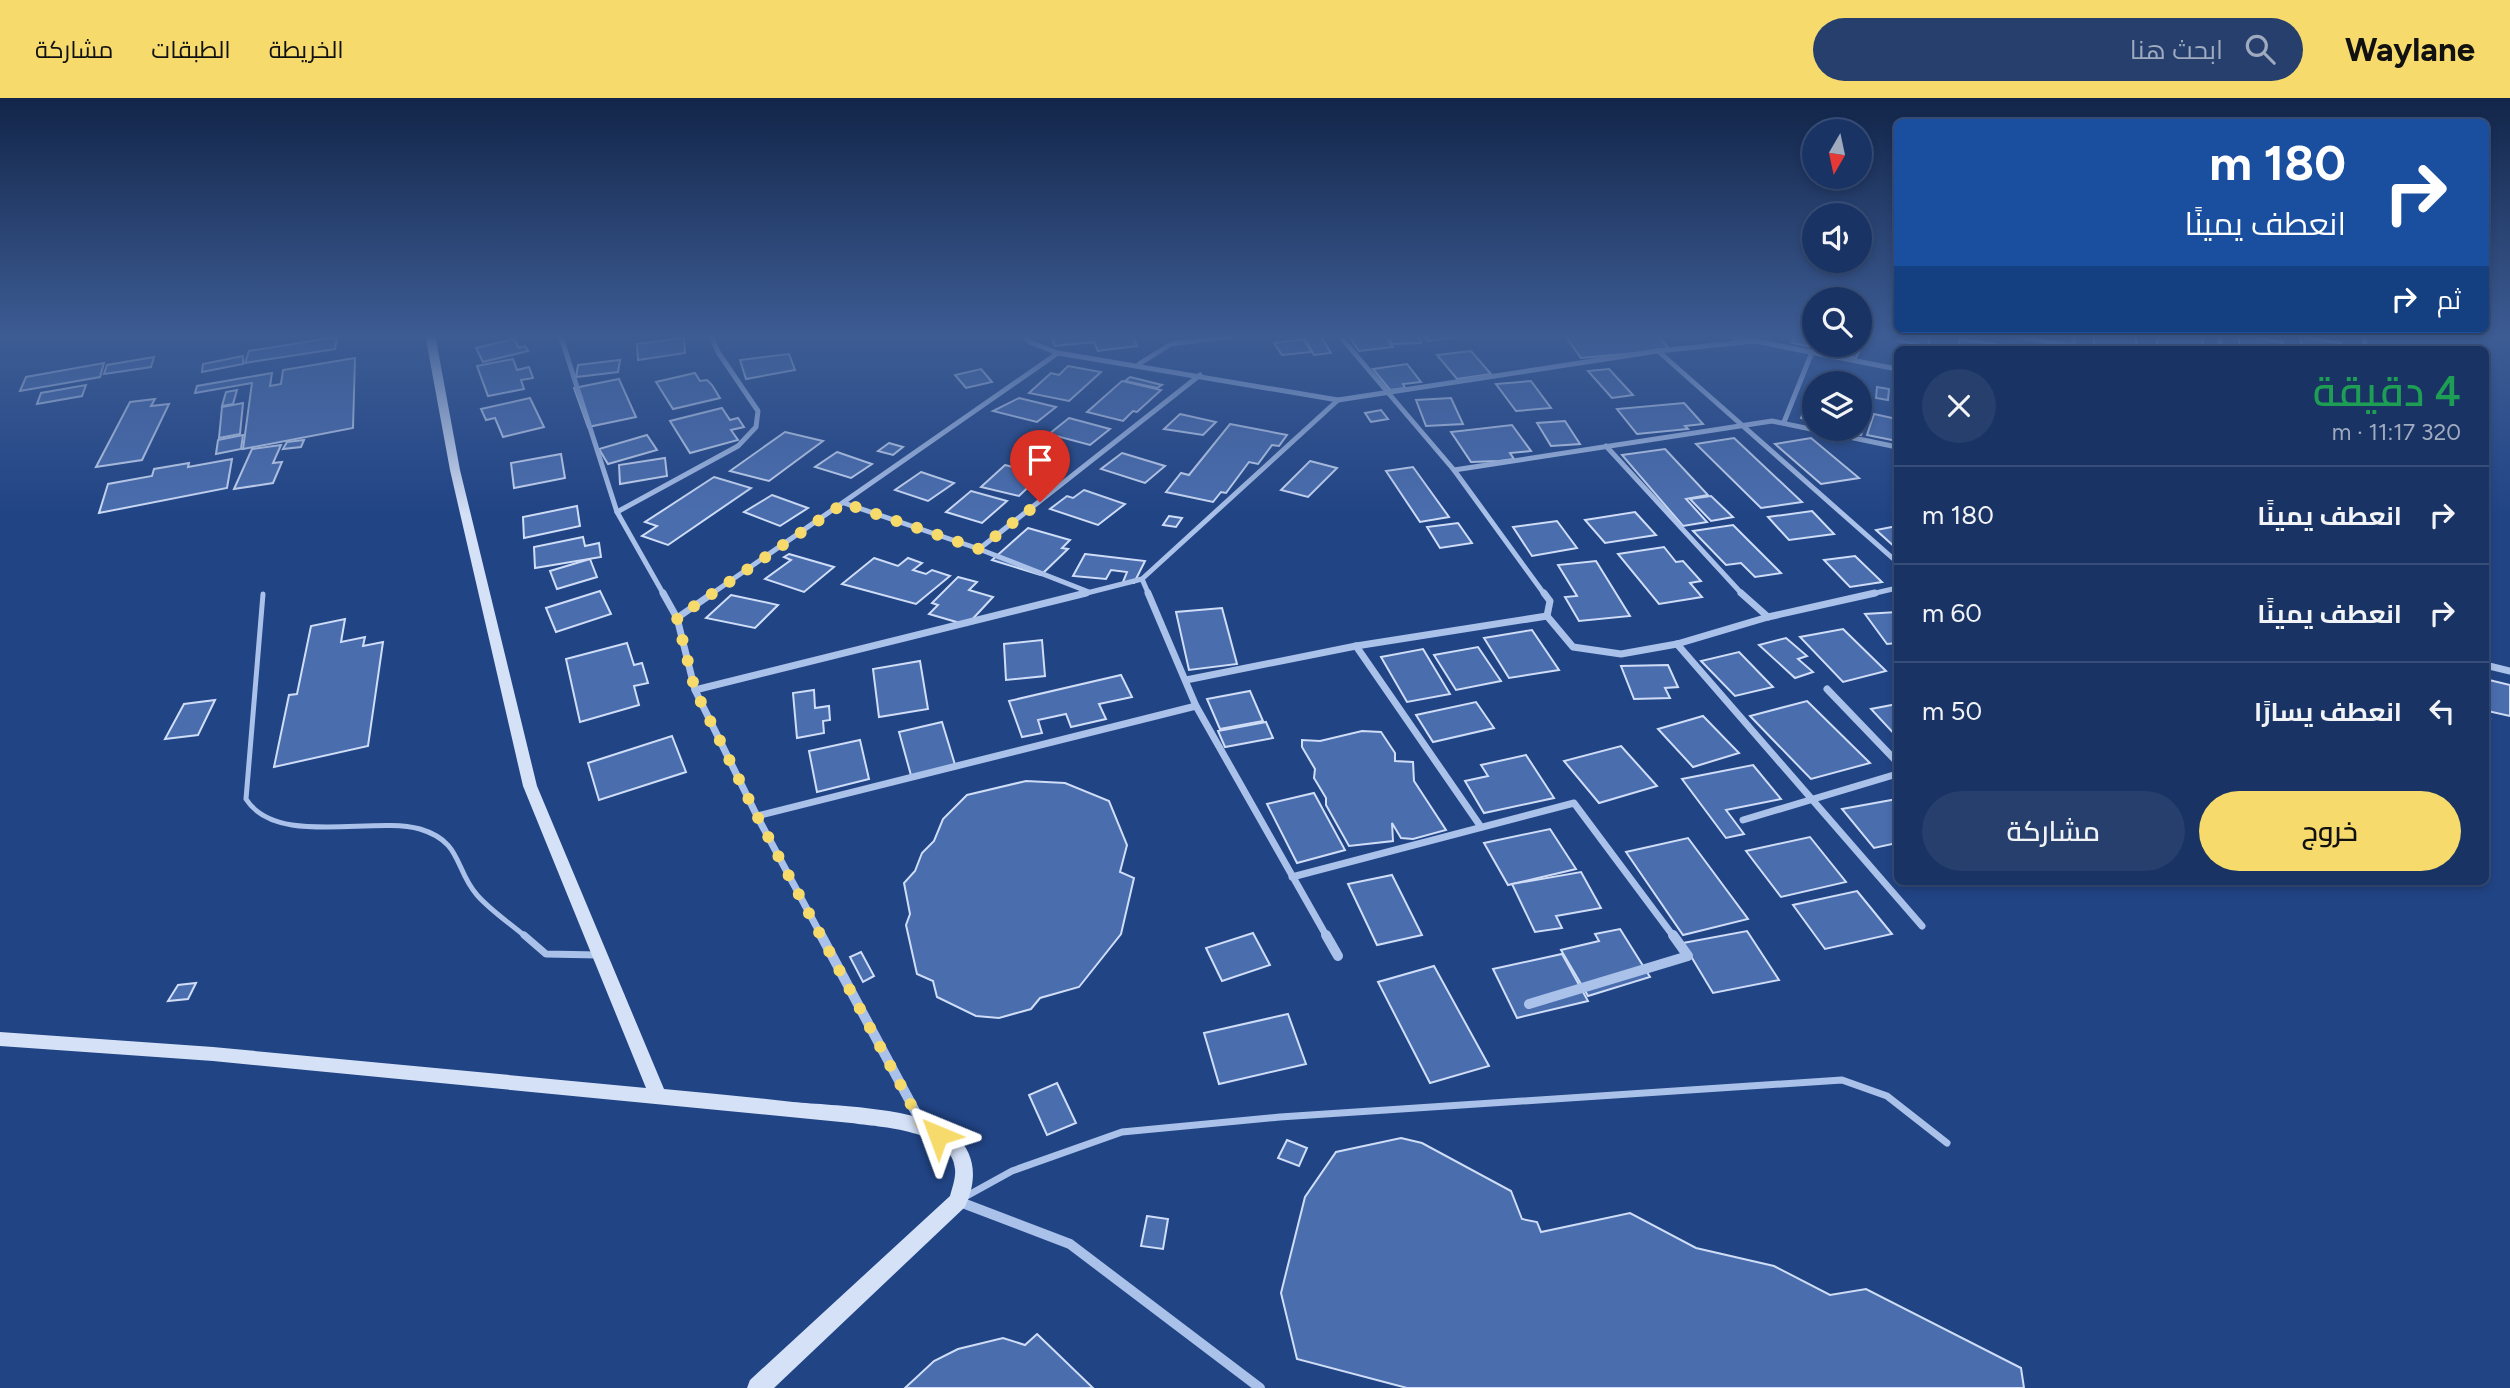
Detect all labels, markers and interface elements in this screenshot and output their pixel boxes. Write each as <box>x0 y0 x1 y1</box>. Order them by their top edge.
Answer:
search box <box>1813 18 2303 81</box>
icon: search <box>2241 30 2279 68</box>
text: Waylane <box>2345 30 2475 69</box>
text: ابحث هنا <box>2130 34 2223 66</box>
text: مشاركة <box>35 35 113 64</box>
text: الطبقات <box>151 35 231 64</box>
text: الخريطة <box>269 35 344 64</box>
north arrow <box>1802 119 1872 189</box>
map controls <box>1802 119 1872 441</box>
text: 180 m <box>2209 133 2346 192</box>
icon: right <box>2370 147 2461 238</box>
button: sound <box>1802 203 1872 273</box>
text: انعطف يمينًا <box>2184 205 2346 243</box>
icon: right <box>2385 280 2423 318</box>
text: ثم <box>2437 284 2461 316</box>
button: search <box>1802 287 1872 357</box>
text: 4 دقيقة <box>2313 366 2461 417</box>
button: close <box>1922 369 1996 443</box>
button: layers <box>1802 371 1872 441</box>
text: 320 m · 11:17 <box>2332 418 2461 446</box>
pin <box>1010 430 1070 502</box>
icon: arrive <box>1021 441 1059 479</box>
icon: right <box>2423 496 2461 534</box>
text: 180 m <box>1922 499 1994 531</box>
text: انعطف يمينًا <box>2257 500 2402 532</box>
icon: right <box>2423 594 2461 632</box>
text: 60 m <box>1922 597 1982 629</box>
text: انعطف يمينًا <box>2257 598 2402 630</box>
icon: left <box>2423 692 2461 730</box>
text: 50 m <box>1922 695 1982 727</box>
text: انعطف يسارًا <box>2254 696 2402 728</box>
button: مشاركة <box>1922 791 2185 871</box>
button: خروج <box>2199 791 2461 871</box>
position arrow <box>901 1098 975 1172</box>

